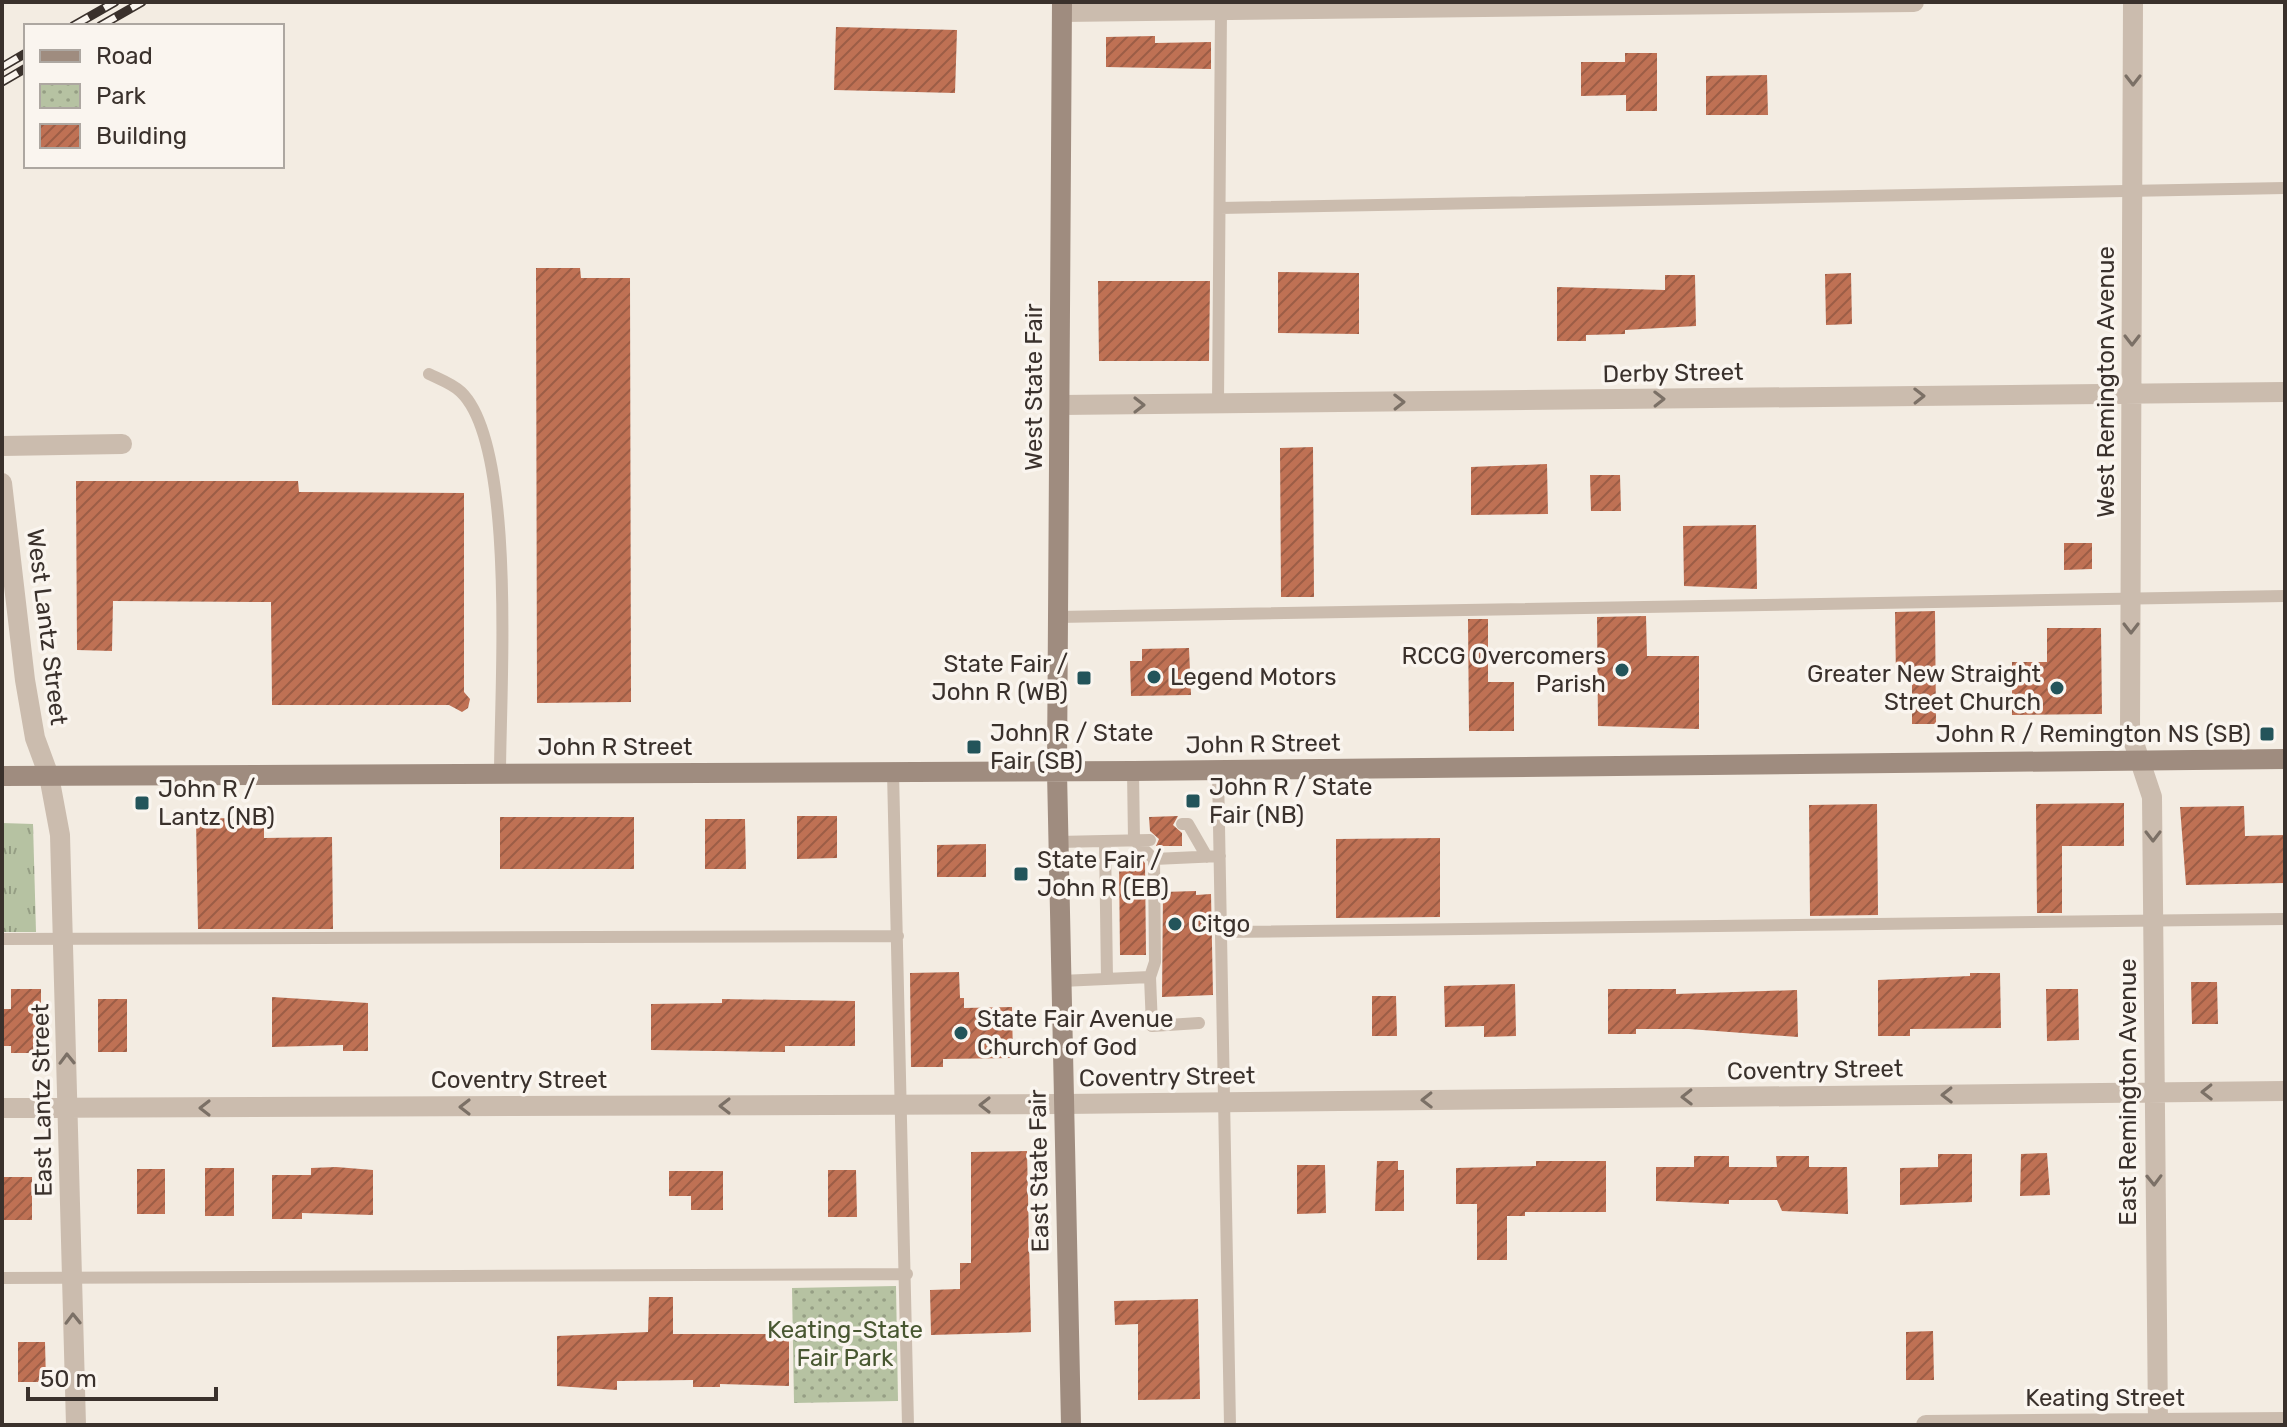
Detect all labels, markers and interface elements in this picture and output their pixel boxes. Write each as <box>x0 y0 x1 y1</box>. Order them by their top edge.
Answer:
legend <box>24 24 284 168</box>
text: Road <box>96 42 153 70</box>
one-way arrow <box>2124 74 2142 87</box>
text: Park <box>96 82 147 110</box>
text: Building <box>96 122 187 150</box>
street label: West Remington Avenue <box>2092 246 2120 518</box>
street label: West State Fair <box>1020 303 1048 471</box>
one-way arrow <box>2123 334 2141 347</box>
street label: Derby Street <box>1602 358 1744 388</box>
one-way arrow <box>1913 387 1926 405</box>
one-way arrow <box>1653 390 1666 408</box>
one-way arrow <box>1393 393 1406 411</box>
one-way arrow <box>1133 396 1146 414</box>
street label: West Lantz Street <box>21 527 73 727</box>
one-way arrow <box>2122 622 2139 635</box>
place label: RCCG Overcomers Parish <box>1402 642 1606 698</box>
place label: State Fair / John R (WB) <box>932 650 1068 706</box>
place label: Greater New Straight Street Church <box>1807 660 2041 716</box>
marker: RCCG Overcomers Parish <box>1613 661 1631 679</box>
place label: Legend Motors <box>1170 663 1336 691</box>
marker: Legend Motors <box>1145 668 1163 686</box>
marker: State Fair / John R (WB) <box>1075 669 1093 687</box>
marker: Greater New Straight Street Church <box>2048 679 2066 697</box>
place label: John R / State Fair (SB) <box>990 719 1153 775</box>
place label: John R / Remington NS (SB) <box>1936 720 2251 748</box>
marker: John R / Remington NS (SB) <box>2258 725 2276 743</box>
street label: John R Street <box>1185 729 1341 759</box>
street label: John R Street <box>537 733 693 761</box>
marker: John R / State Fair (SB) <box>965 738 983 756</box>
place label: John R / State Fair (NB) <box>1209 773 1372 829</box>
place label: John R / Lantz (NB) <box>158 775 275 831</box>
marker: John R / State Fair (NB) <box>1184 792 1202 810</box>
marker: John R / Lantz (NB) <box>133 794 151 812</box>
one-way arrow <box>2144 830 2162 843</box>
place label: State Fair / John R (EB) <box>1037 846 1169 902</box>
marker: State Fair / John R (EB) <box>1012 865 1030 883</box>
place label: Citgo <box>1191 910 1250 938</box>
marker: Citgo <box>1166 915 1184 933</box>
street label: East Remington Avenue <box>2114 958 2142 1226</box>
street label: East Lantz Street <box>26 1003 58 1197</box>
place label: State Fair Avenue Church of God <box>977 1005 1173 1061</box>
marker: State Fair Avenue Church of God <box>952 1024 970 1042</box>
one-way arrow <box>58 1052 76 1065</box>
street label: Coventry Street <box>1727 1054 1903 1086</box>
street label: Coventry Street <box>1079 1061 1255 1093</box>
street label: Coventry Street <box>431 1066 607 1094</box>
one-way arrow <box>2200 1083 2213 1101</box>
one-way arrow <box>1940 1086 1953 1104</box>
street label: East State Fair <box>1024 1089 1054 1253</box>
one-way arrow <box>1680 1089 1693 1106</box>
one-way arrow <box>1420 1091 1433 1109</box>
one-way arrow <box>978 1096 991 1113</box>
one-way arrow <box>718 1097 731 1115</box>
one-way arrow <box>458 1098 471 1116</box>
one-way arrow <box>198 1099 211 1117</box>
one-way arrow <box>2146 1174 2163 1187</box>
one-way arrow <box>64 1312 82 1325</box>
park label: Keating-State Fair Park <box>767 1316 923 1372</box>
scale bar <box>28 1351 216 1401</box>
text: 50 m <box>40 1365 97 1393</box>
street label: Keating Street <box>2025 1384 2185 1412</box>

